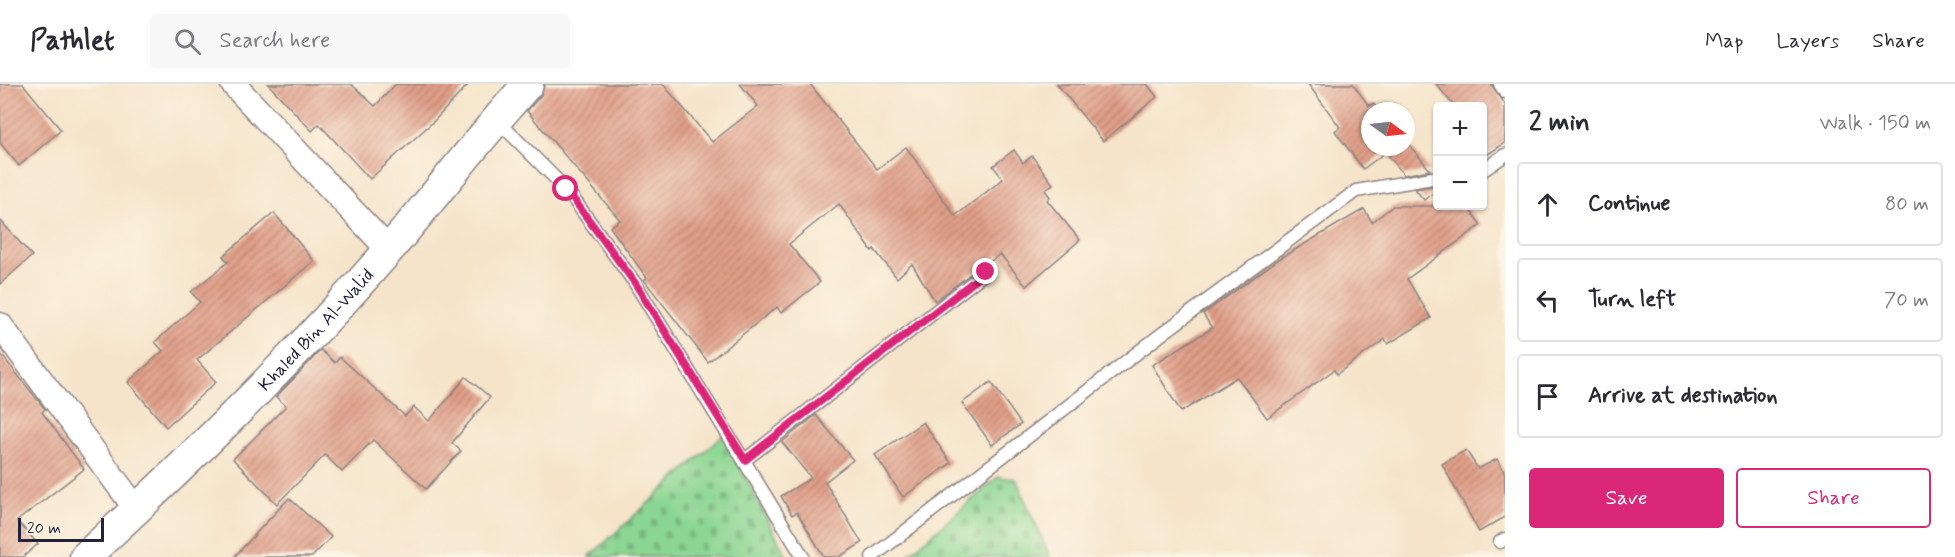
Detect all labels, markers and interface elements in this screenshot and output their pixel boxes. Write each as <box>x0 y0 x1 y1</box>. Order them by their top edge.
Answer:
search box <box>150 14 570 68</box>
text: Pathlet <box>30 23 114 60</box>
icon: search <box>171 25 204 58</box>
text: Search here <box>219 27 330 55</box>
text: Map <box>1705 27 1743 55</box>
text: Layers <box>1776 27 1839 55</box>
text: Share <box>1872 27 1925 55</box>
north arrow <box>1361 102 1415 156</box>
map controls <box>1433 102 1487 210</box>
button: + <box>1433 102 1487 156</box>
text: 2 min <box>1529 106 1590 140</box>
text: Walk · 150 m <box>1819 110 1931 137</box>
button: − <box>1433 156 1487 210</box>
route start <box>552 175 578 201</box>
icon: ahead <box>1531 188 1564 221</box>
text: Continue <box>1588 190 1670 218</box>
text: 80 m <box>1885 191 1929 218</box>
route end <box>972 258 998 284</box>
street label: Khaled Bin Al-Walid <box>253 264 380 397</box>
icon: left <box>1531 284 1564 317</box>
text: Turn left <box>1588 286 1676 314</box>
text: 70 m <box>1884 287 1929 314</box>
icon: arrive <box>1531 380 1564 413</box>
text: Arrive at destination <box>1588 382 1778 410</box>
button: Save <box>1529 468 1724 528</box>
button: Share <box>1736 468 1931 528</box>
scale bar <box>18 515 104 542</box>
text: 20 m <box>27 518 61 539</box>

